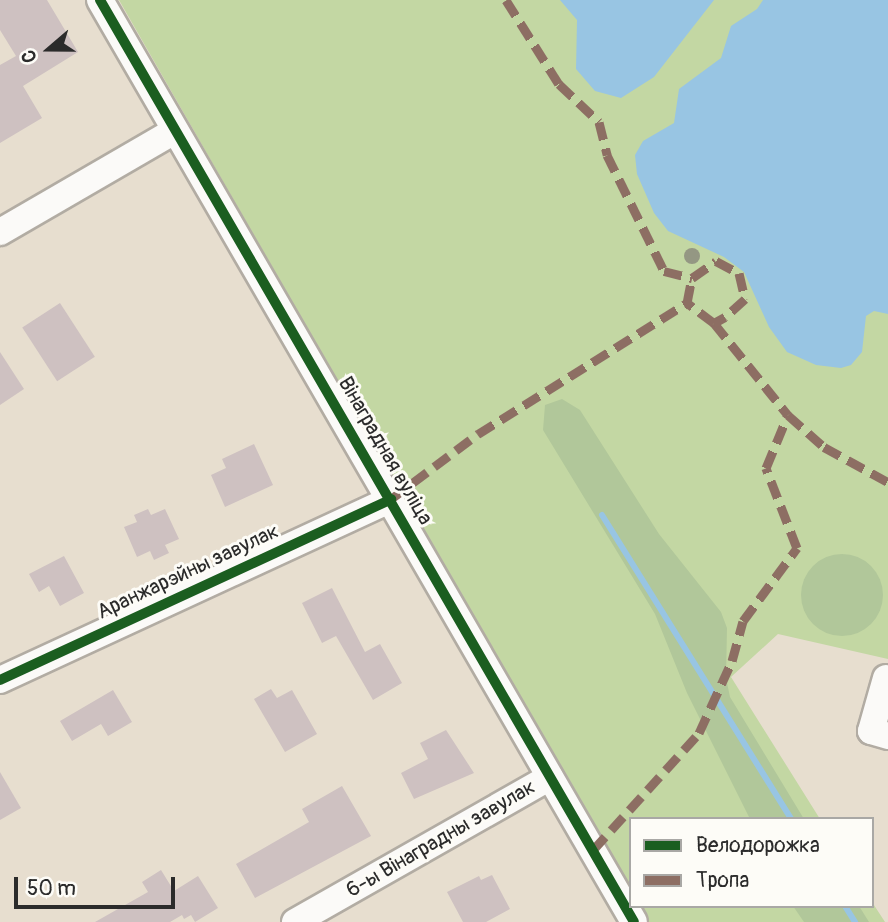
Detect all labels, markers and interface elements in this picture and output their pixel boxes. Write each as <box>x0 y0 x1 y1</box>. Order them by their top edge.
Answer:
north arrow <box>14 14 84 84</box>
text: С <box>16 47 43 66</box>
street label: Вінаградная вуліца <box>332 372 438 530</box>
street label: Аранжарэйны завулак <box>93 519 283 625</box>
street label: 6-ы Вінаградны завулак <box>342 775 540 903</box>
legend <box>629 817 874 908</box>
text: Велодорожка <box>696 832 820 859</box>
scale bar <box>18 862 178 906</box>
text: Тропа <box>696 867 749 894</box>
text: 50 m <box>27 875 76 902</box>

